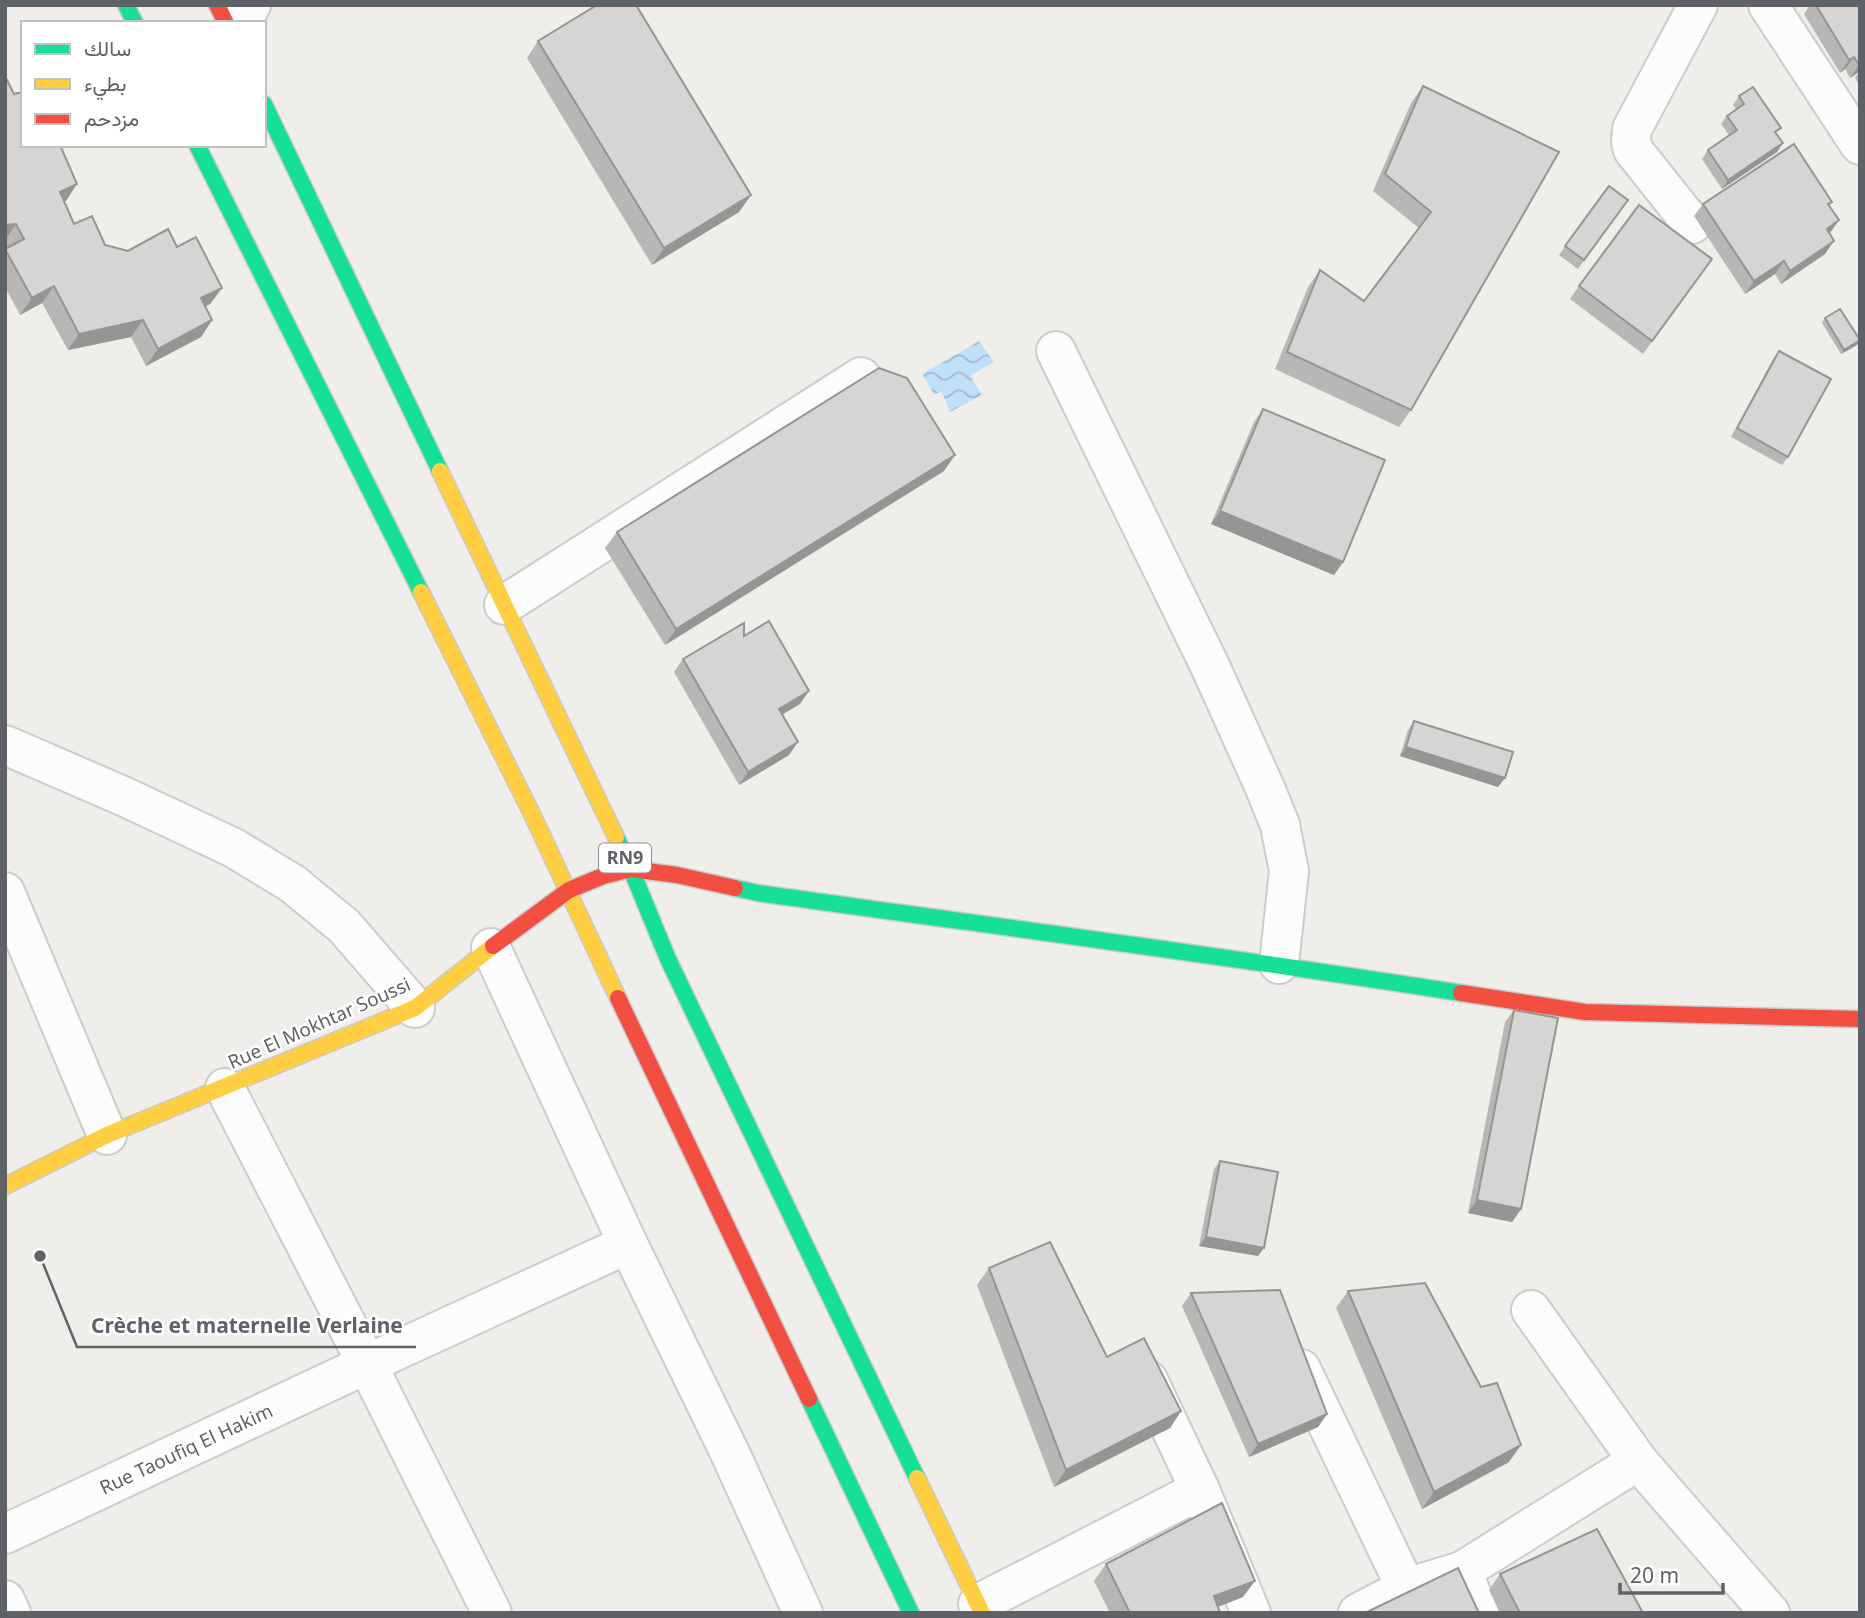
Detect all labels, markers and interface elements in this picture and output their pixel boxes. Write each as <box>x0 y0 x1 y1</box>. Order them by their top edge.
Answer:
legend <box>21 21 266 147</box>
text: سالك <box>84 34 131 62</box>
text: بطيء <box>84 69 127 101</box>
text: مزدحم <box>84 104 139 133</box>
road number: RN9 <box>599 844 651 872</box>
street label: Rue El Mokhtar Soussi <box>224 971 414 1075</box>
callout: Crèche et maternelle Verlaine <box>77 1305 416 1347</box>
text: Crèche et maternelle Verlaine <box>91 1311 403 1339</box>
street label: Rue Taoufiq El Hakim <box>95 1397 277 1501</box>
scale bar <box>1620 1552 1723 1596</box>
text: 20 m <box>1630 1561 1679 1589</box>

